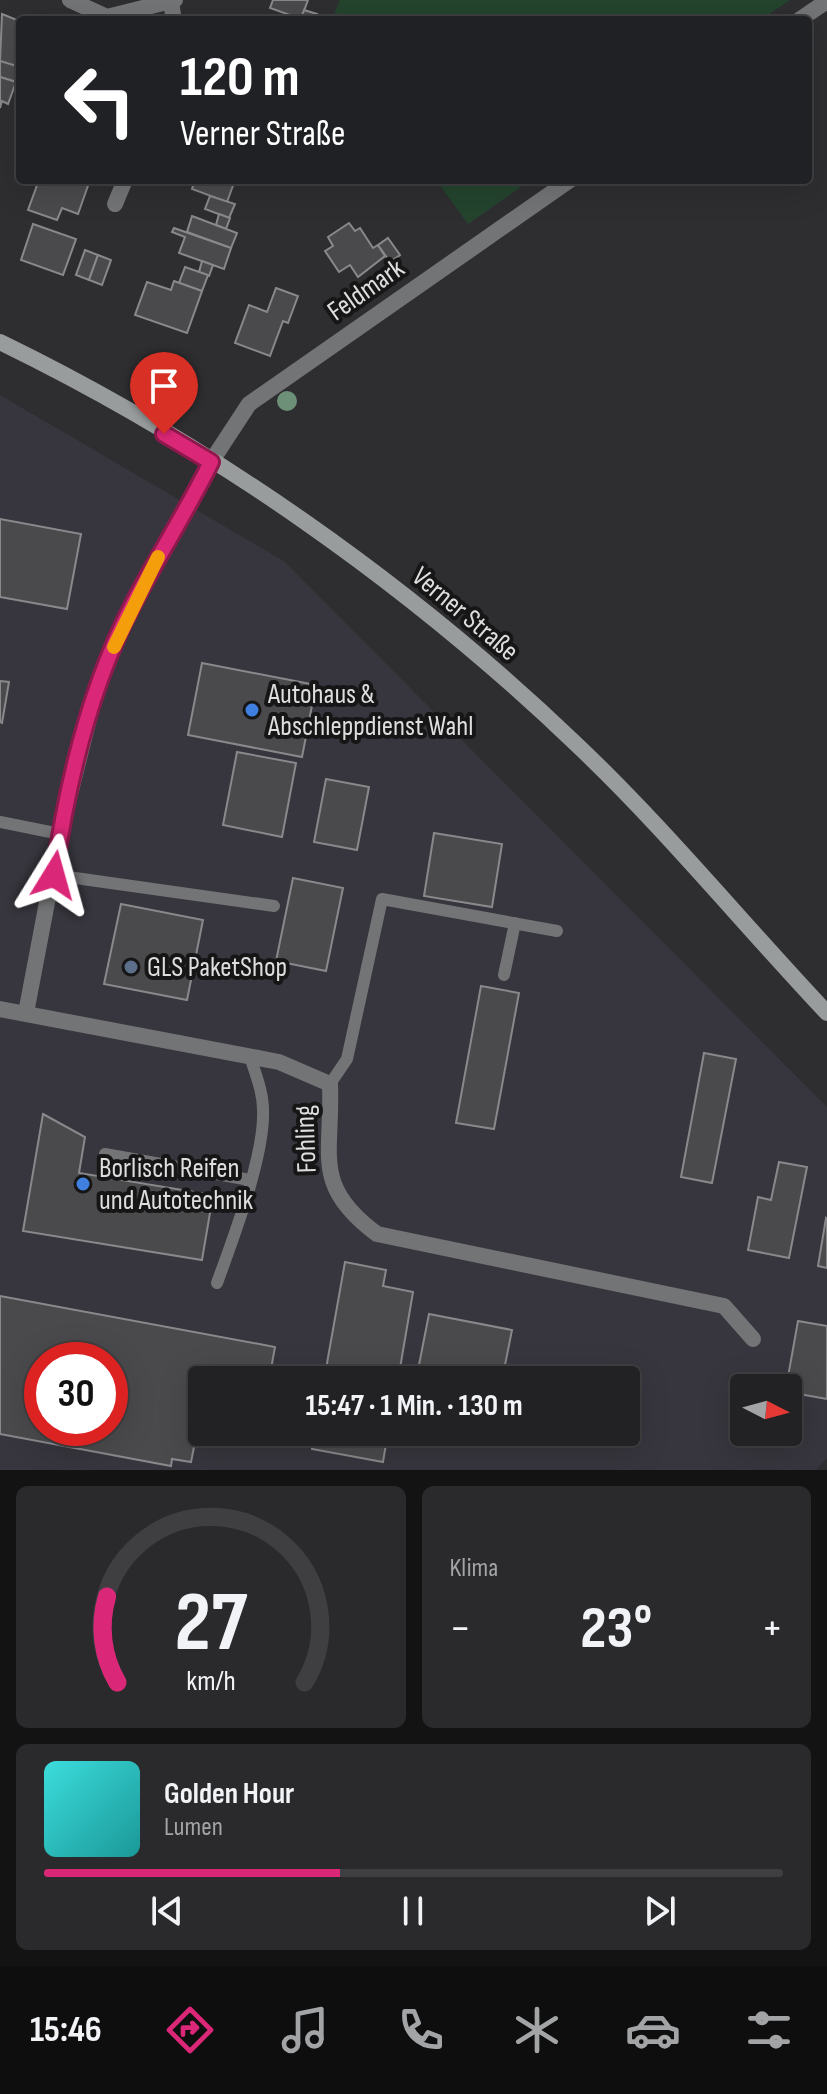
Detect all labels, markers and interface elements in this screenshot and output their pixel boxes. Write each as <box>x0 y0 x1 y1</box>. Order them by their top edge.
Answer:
text: 120 m <box>180 45 300 112</box>
icon: left <box>48 48 152 152</box>
text: Verner Straße <box>180 113 345 156</box>
street label: Feldmark <box>321 252 411 328</box>
pin <box>130 352 198 434</box>
icon: arrive <box>142 364 186 408</box>
street label: Verner Straße <box>405 560 525 668</box>
place label: Autohaus & Abschleppdienst Wahl <box>267 678 473 743</box>
marker: Autohaus & Abschleppdienst Wahl <box>243 701 261 719</box>
position arrow <box>12 833 96 917</box>
place label: GLS PaketShop <box>147 951 287 984</box>
marker: GLS PaketShop <box>122 958 140 976</box>
street label: Fohling <box>288 1104 324 1174</box>
place label: Borlisch Reifen und Autotechnik <box>99 1152 253 1217</box>
marker: Borlisch Reifen und Autotechnik <box>74 1175 92 1193</box>
speed limit sign: 30 <box>24 1342 128 1446</box>
north arrow <box>730 1374 802 1446</box>
map controls <box>730 1374 802 1446</box>
text: 15:47 · 1 Min. · 130 m <box>305 1388 523 1424</box>
text: Klima <box>450 1553 498 1584</box>
text: 27 <box>174 1574 248 1674</box>
text: 23° <box>580 1593 652 1665</box>
text: − <box>450 1602 471 1655</box>
text: + <box>761 1602 783 1655</box>
text: km/h <box>186 1664 235 1699</box>
text: Golden Hour <box>164 1776 294 1812</box>
text: Lumen <box>164 1812 223 1843</box>
icon: previous <box>145 1889 189 1933</box>
icon: pause <box>391 1889 435 1933</box>
icon: next <box>638 1889 682 1933</box>
icon: directions <box>162 2002 218 2058</box>
icon: music <box>277 2002 333 2058</box>
icon: phone <box>393 2002 449 2058</box>
icon: climate <box>509 2002 565 2058</box>
icon: car <box>625 2002 681 2058</box>
icon: filters <box>741 2002 797 2058</box>
text: 15:46 <box>30 2009 102 2052</box>

